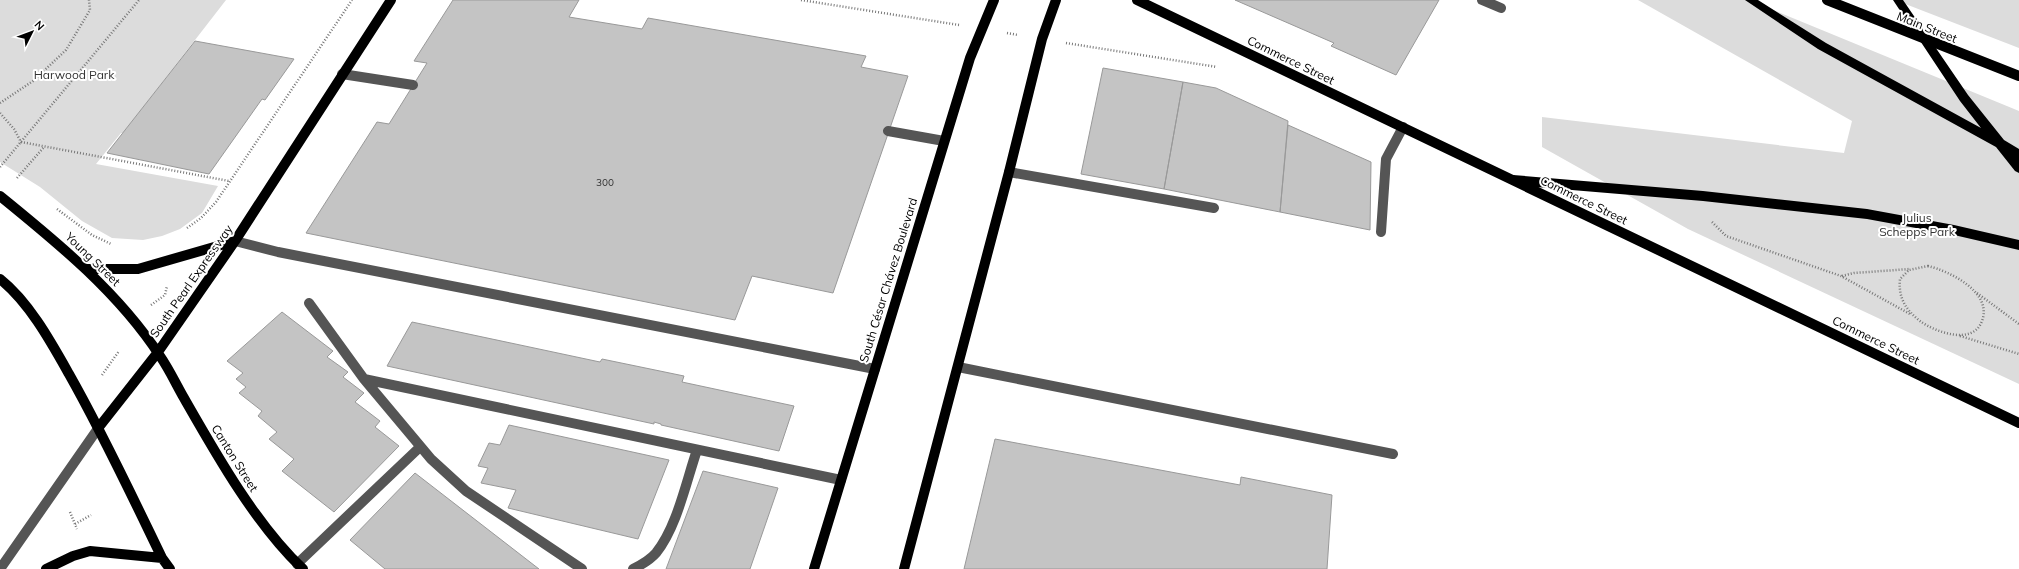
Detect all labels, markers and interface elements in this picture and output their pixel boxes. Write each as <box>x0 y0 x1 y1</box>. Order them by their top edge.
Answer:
street label: Main Street <box>1895 8 1959 46</box>
north arrow <box>12 12 52 52</box>
text: N <box>31 18 47 33</box>
street label: Commerce Street <box>1245 32 1337 88</box>
park label: Harwood Park <box>34 67 115 82</box>
street label: Commerce Street <box>1538 172 1630 228</box>
house number: 300 <box>596 176 614 189</box>
street label: South César Chávez Boulevard <box>856 196 920 364</box>
park label: Julius Schepps Park <box>1879 210 1956 239</box>
street label: South Pearl Expressway <box>146 221 236 340</box>
street label: Young Street <box>62 228 124 289</box>
street label: Commerce Street <box>1830 312 1922 368</box>
street label: Canton Street <box>208 422 262 494</box>

